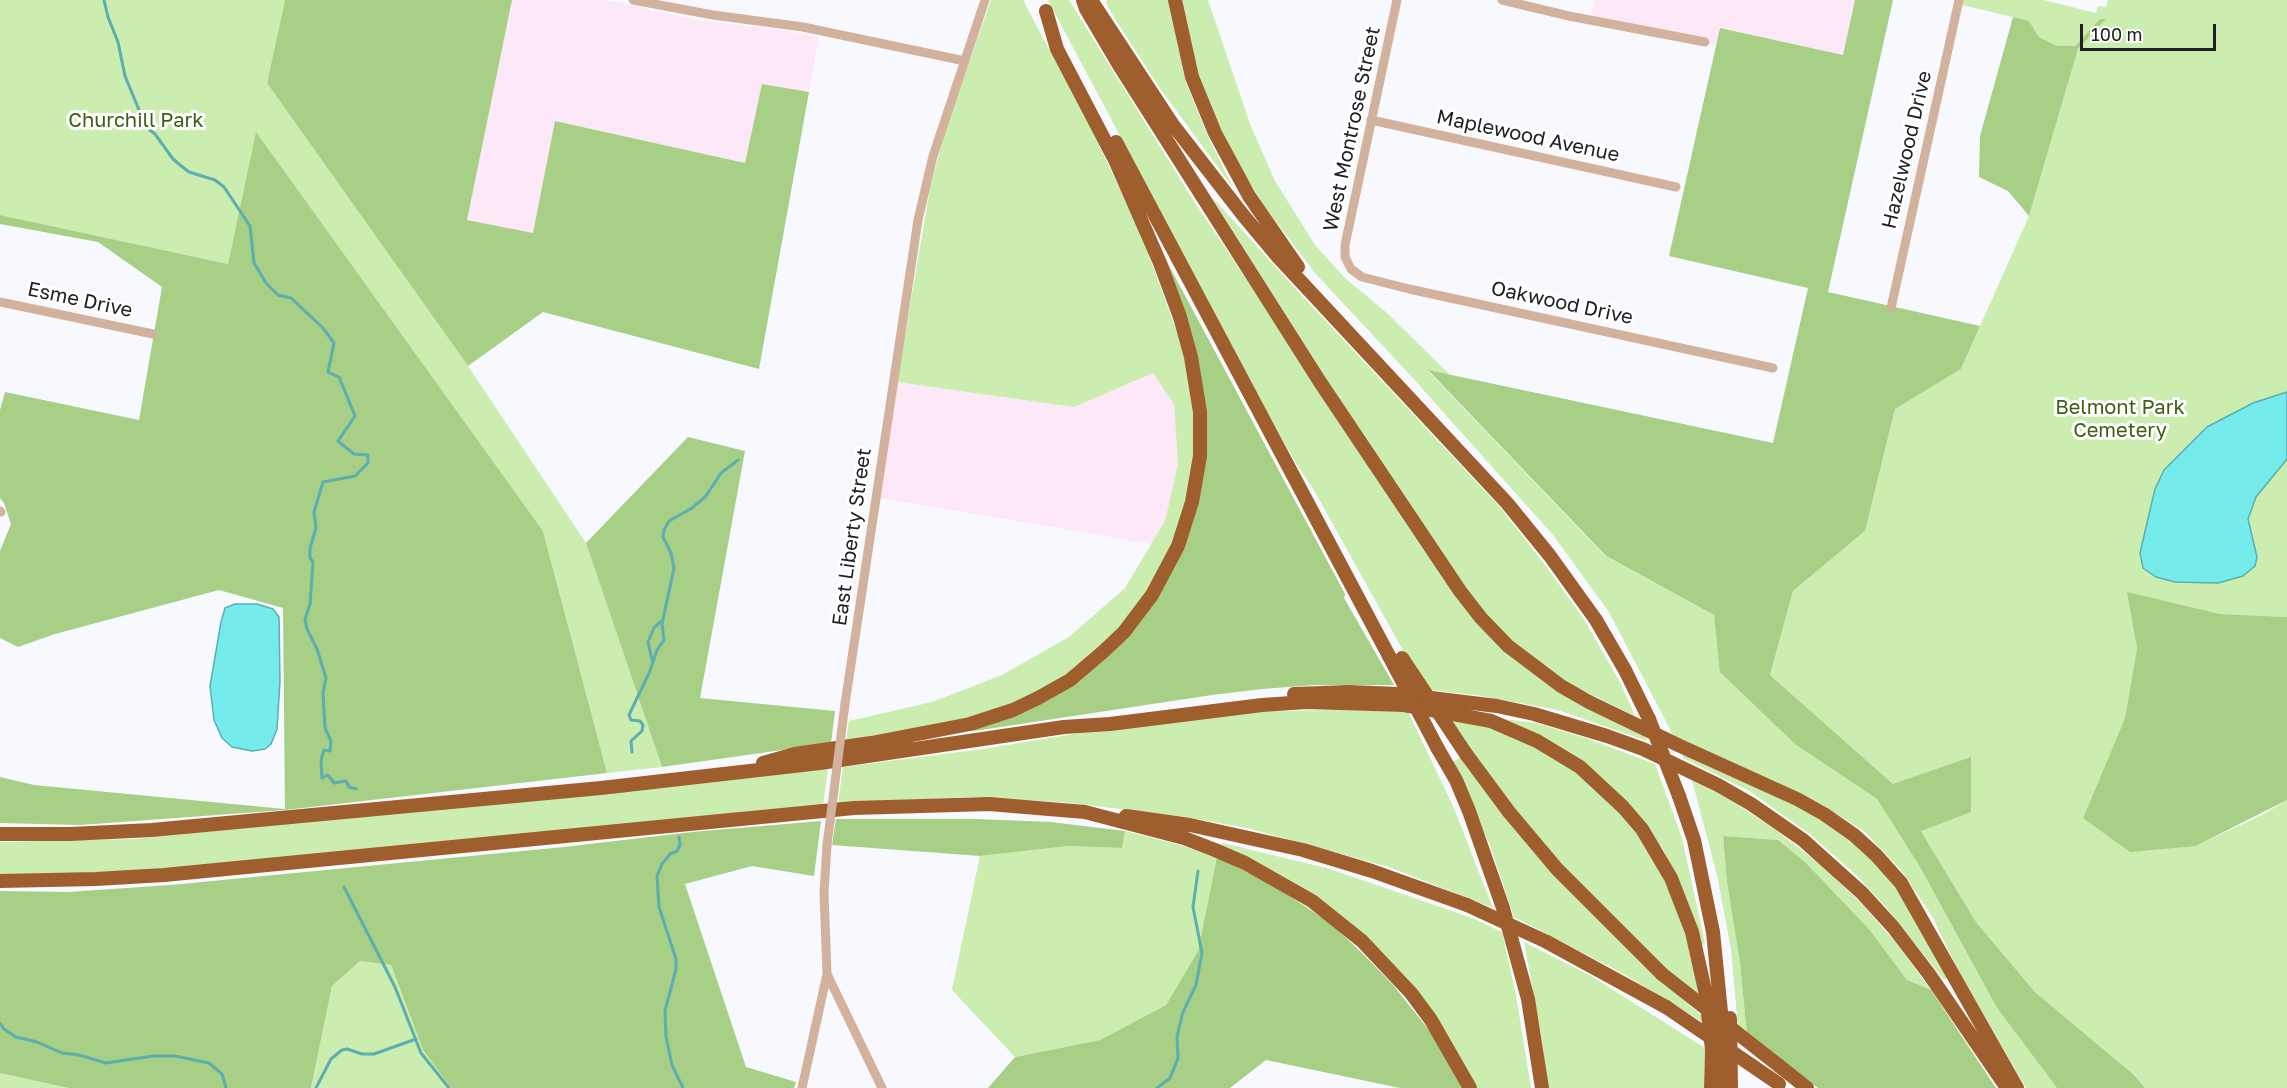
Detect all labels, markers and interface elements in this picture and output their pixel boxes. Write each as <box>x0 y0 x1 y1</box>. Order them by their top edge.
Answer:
scale bar <box>2083 12 2220 50</box>
text: 100 m <box>2091 23 2142 45</box>
street label: West Montrose Street <box>1319 24 1385 234</box>
street label: Hazelwood Drive <box>1877 69 1937 231</box>
street label: Maplewood Avenue <box>1434 105 1622 167</box>
park label: Churchill Park <box>68 109 204 133</box>
street label: Oakwood Drive <box>1489 276 1635 330</box>
street label: Esme Drive <box>25 277 135 323</box>
park label: Belmont Park Cemetery <box>2055 396 2185 443</box>
street label: East Liberty Street <box>828 446 876 628</box>

